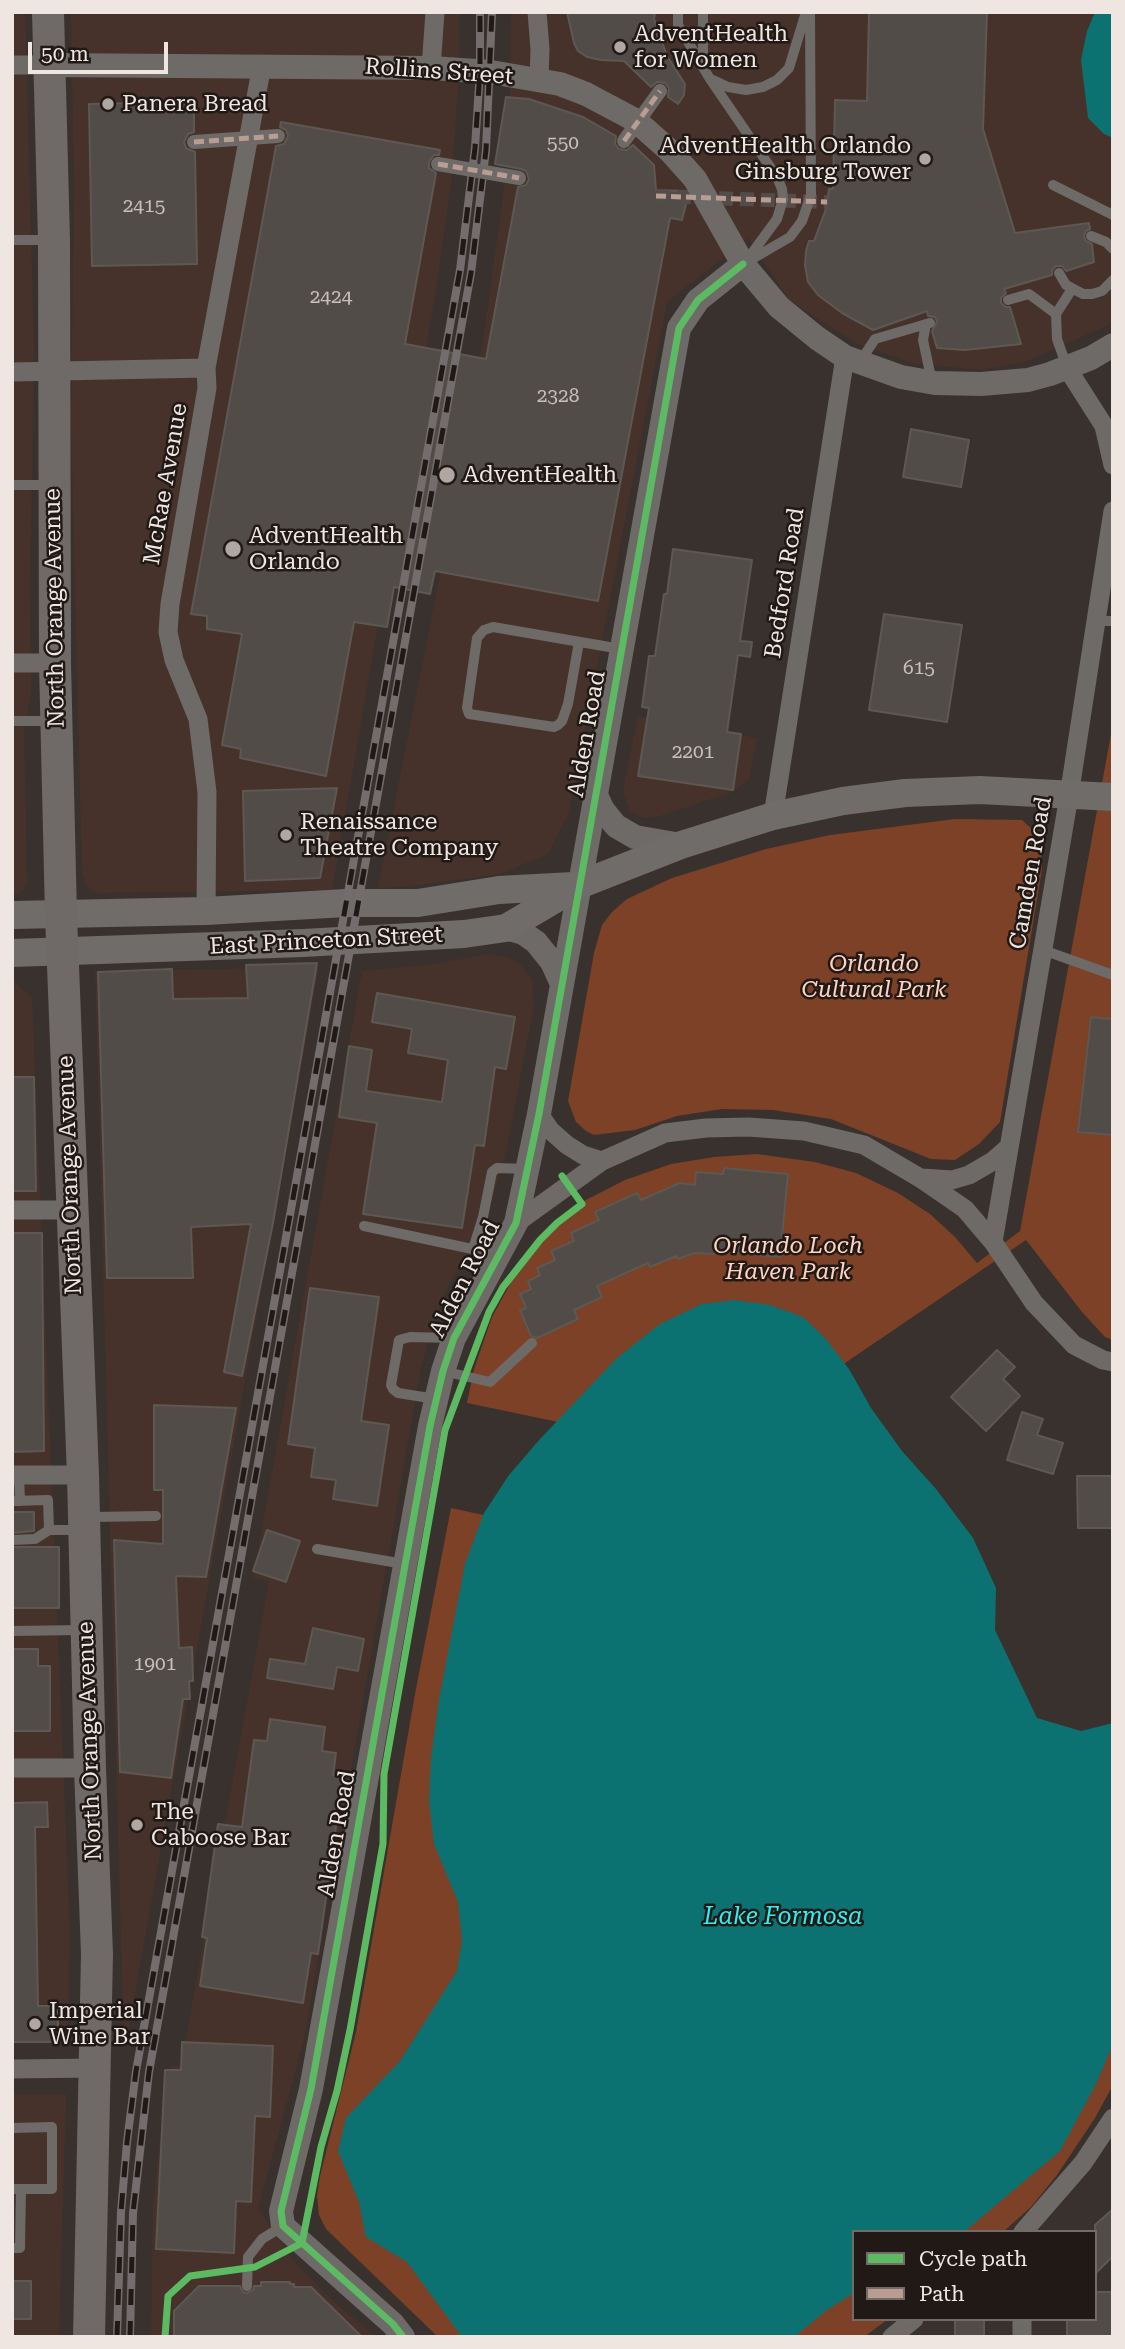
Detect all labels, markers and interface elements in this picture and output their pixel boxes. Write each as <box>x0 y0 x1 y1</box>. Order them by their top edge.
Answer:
place label: AdventHealth for Women <box>634 20 788 74</box>
scale bar <box>32 28 172 72</box>
marker: AdventHealth for Women <box>612 39 628 55</box>
text: 50 m <box>41 42 89 66</box>
street label: Rollins Street <box>364 53 514 91</box>
place label: Panera Bread <box>122 90 268 118</box>
marker: Panera Bread <box>100 96 116 112</box>
house number: 550 <box>547 132 579 154</box>
place label: AdventHealth Orlando Ginsburg Tower <box>660 132 911 186</box>
marker: AdventHealth Orlando Ginsburg Tower <box>917 151 933 167</box>
house number: 2415 <box>123 195 165 217</box>
house number: 2424 <box>310 286 352 308</box>
house number: 2328 <box>537 385 579 407</box>
street label: McRae Avenue <box>138 401 194 567</box>
place label: AdventHealth <box>463 461 617 489</box>
marker: AdventHealth <box>437 465 457 485</box>
street label: North Orange Avenue <box>39 488 71 728</box>
street label: Bedford Road <box>759 506 811 660</box>
place label: AdventHealth Orlando <box>249 522 403 576</box>
marker: AdventHealth Orlando <box>223 539 243 559</box>
house number: 615 <box>903 657 935 679</box>
street label: Alden Road <box>562 669 612 799</box>
house number: 2201 <box>672 741 714 763</box>
street label: Camden Road <box>1004 795 1058 951</box>
place label: Renaissance Theatre Company <box>300 808 498 862</box>
marker: Renaissance Theatre Company <box>278 827 294 843</box>
street label: East Princeton Street <box>209 921 443 961</box>
park label: Orlando Cultural Park <box>801 950 947 1004</box>
street label: North Orange Avenue <box>52 1055 88 1295</box>
street label: Alden Road <box>424 1216 506 1342</box>
park label: Orlando Loch Haven Park <box>713 1232 863 1286</box>
street label: North Orange Avenue <box>72 1621 108 1861</box>
house number: 1901 <box>134 1653 176 1675</box>
street label: Alden Road <box>312 1769 362 1899</box>
place label: The Caboose Bar <box>151 1798 289 1852</box>
marker: The Caboose Bar <box>129 1817 145 1833</box>
water label: Lake Formosa <box>704 1903 862 1931</box>
place label: Imperial Wine Bar <box>49 1997 150 2051</box>
marker: Imperial Wine Bar <box>27 2016 43 2032</box>
legend <box>852 2230 1097 2321</box>
text: Cycle path <box>919 2247 1027 2271</box>
text: Path <box>919 2282 965 2306</box>

